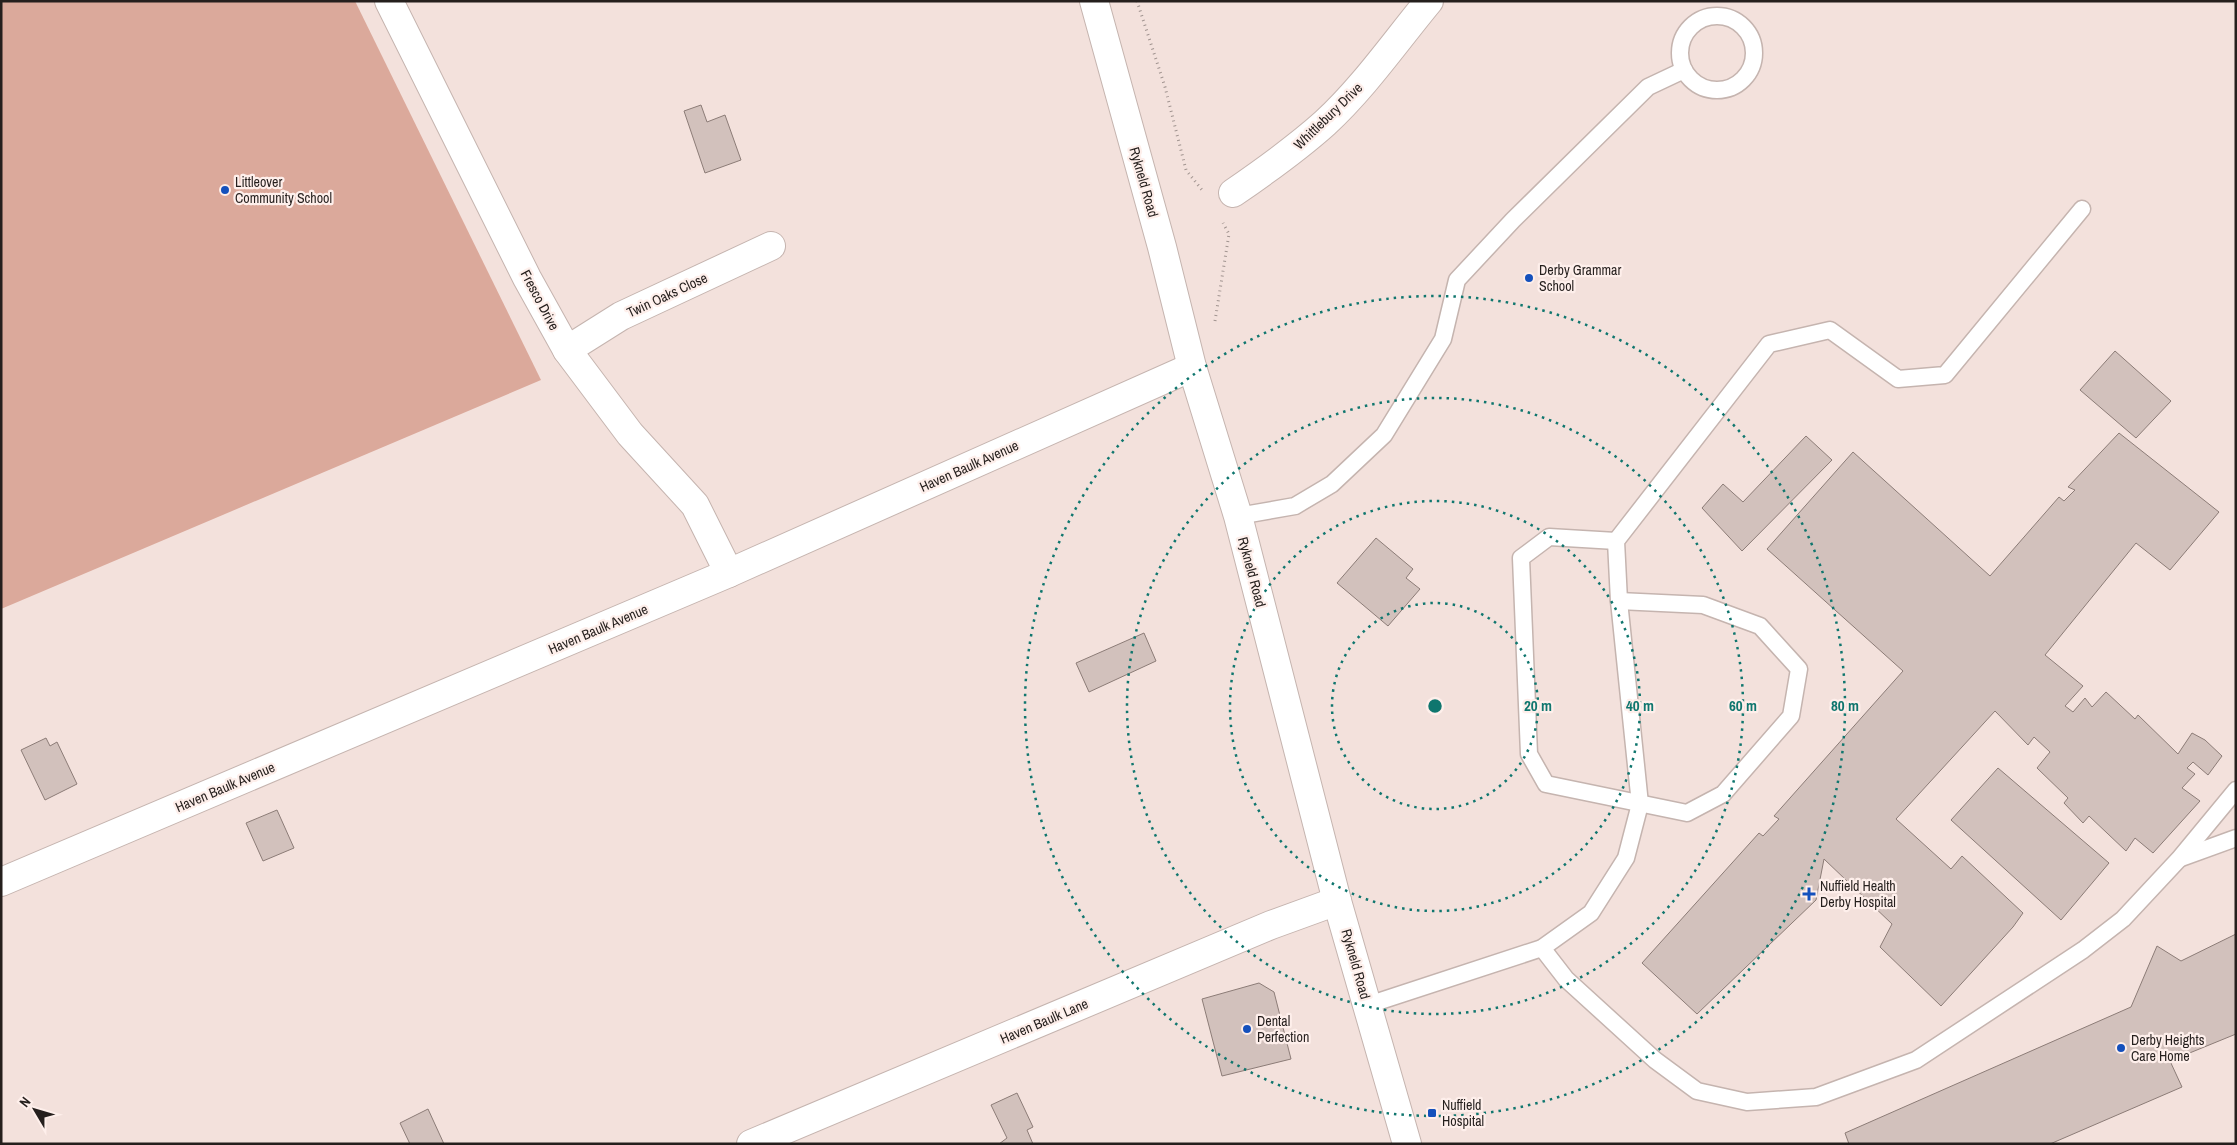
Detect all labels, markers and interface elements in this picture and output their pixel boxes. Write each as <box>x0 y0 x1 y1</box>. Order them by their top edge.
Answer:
street label: Whittlebury Drive <box>1290 79 1366 153</box>
street label: Rykneld Road <box>1125 145 1163 219</box>
place label: Littleover Community School <box>235 173 332 207</box>
marker: Littleover Community School <box>219 184 231 196</box>
place label: Derby Grammar School <box>1539 261 1621 295</box>
street label: Fresco Drive <box>517 267 563 333</box>
street label: Twin Oaks Close <box>624 269 710 321</box>
marker: Derby Grammar School <box>1523 272 1535 284</box>
street label: Haven Baulk Avenue <box>917 436 1021 496</box>
street label: Rykneld Road <box>1234 535 1270 609</box>
street label: Haven Baulk Avenue <box>546 600 650 658</box>
text: 20 m <box>1524 695 1552 716</box>
text: 40 m <box>1626 695 1654 716</box>
text: 60 m <box>1729 695 1757 716</box>
text: 80 m <box>1831 695 1859 716</box>
centre of rings <box>1426 697 1444 715</box>
street label: Haven Baulk Avenue <box>173 758 277 816</box>
place label: Nuffield Health Derby Hospital <box>1820 877 1896 911</box>
marker: Nuffield Health Derby Hospital <box>1802 887 1816 901</box>
street label: Rykneld Road <box>1337 927 1375 1001</box>
street label: Haven Baulk Lane <box>997 994 1091 1048</box>
place label: Dental Perfection <box>1257 1012 1309 1046</box>
marker: Dental Perfection <box>1241 1023 1253 1035</box>
place label: Derby Heights Care Home <box>2131 1031 2205 1065</box>
marker: Derby Heights Care Home <box>2115 1042 2127 1054</box>
north arrow <box>10 1085 60 1135</box>
text: N <box>15 1093 34 1111</box>
place label: Nuffield Hospital <box>1442 1096 1484 1130</box>
marker: Nuffield Hospital <box>1426 1107 1438 1119</box>

